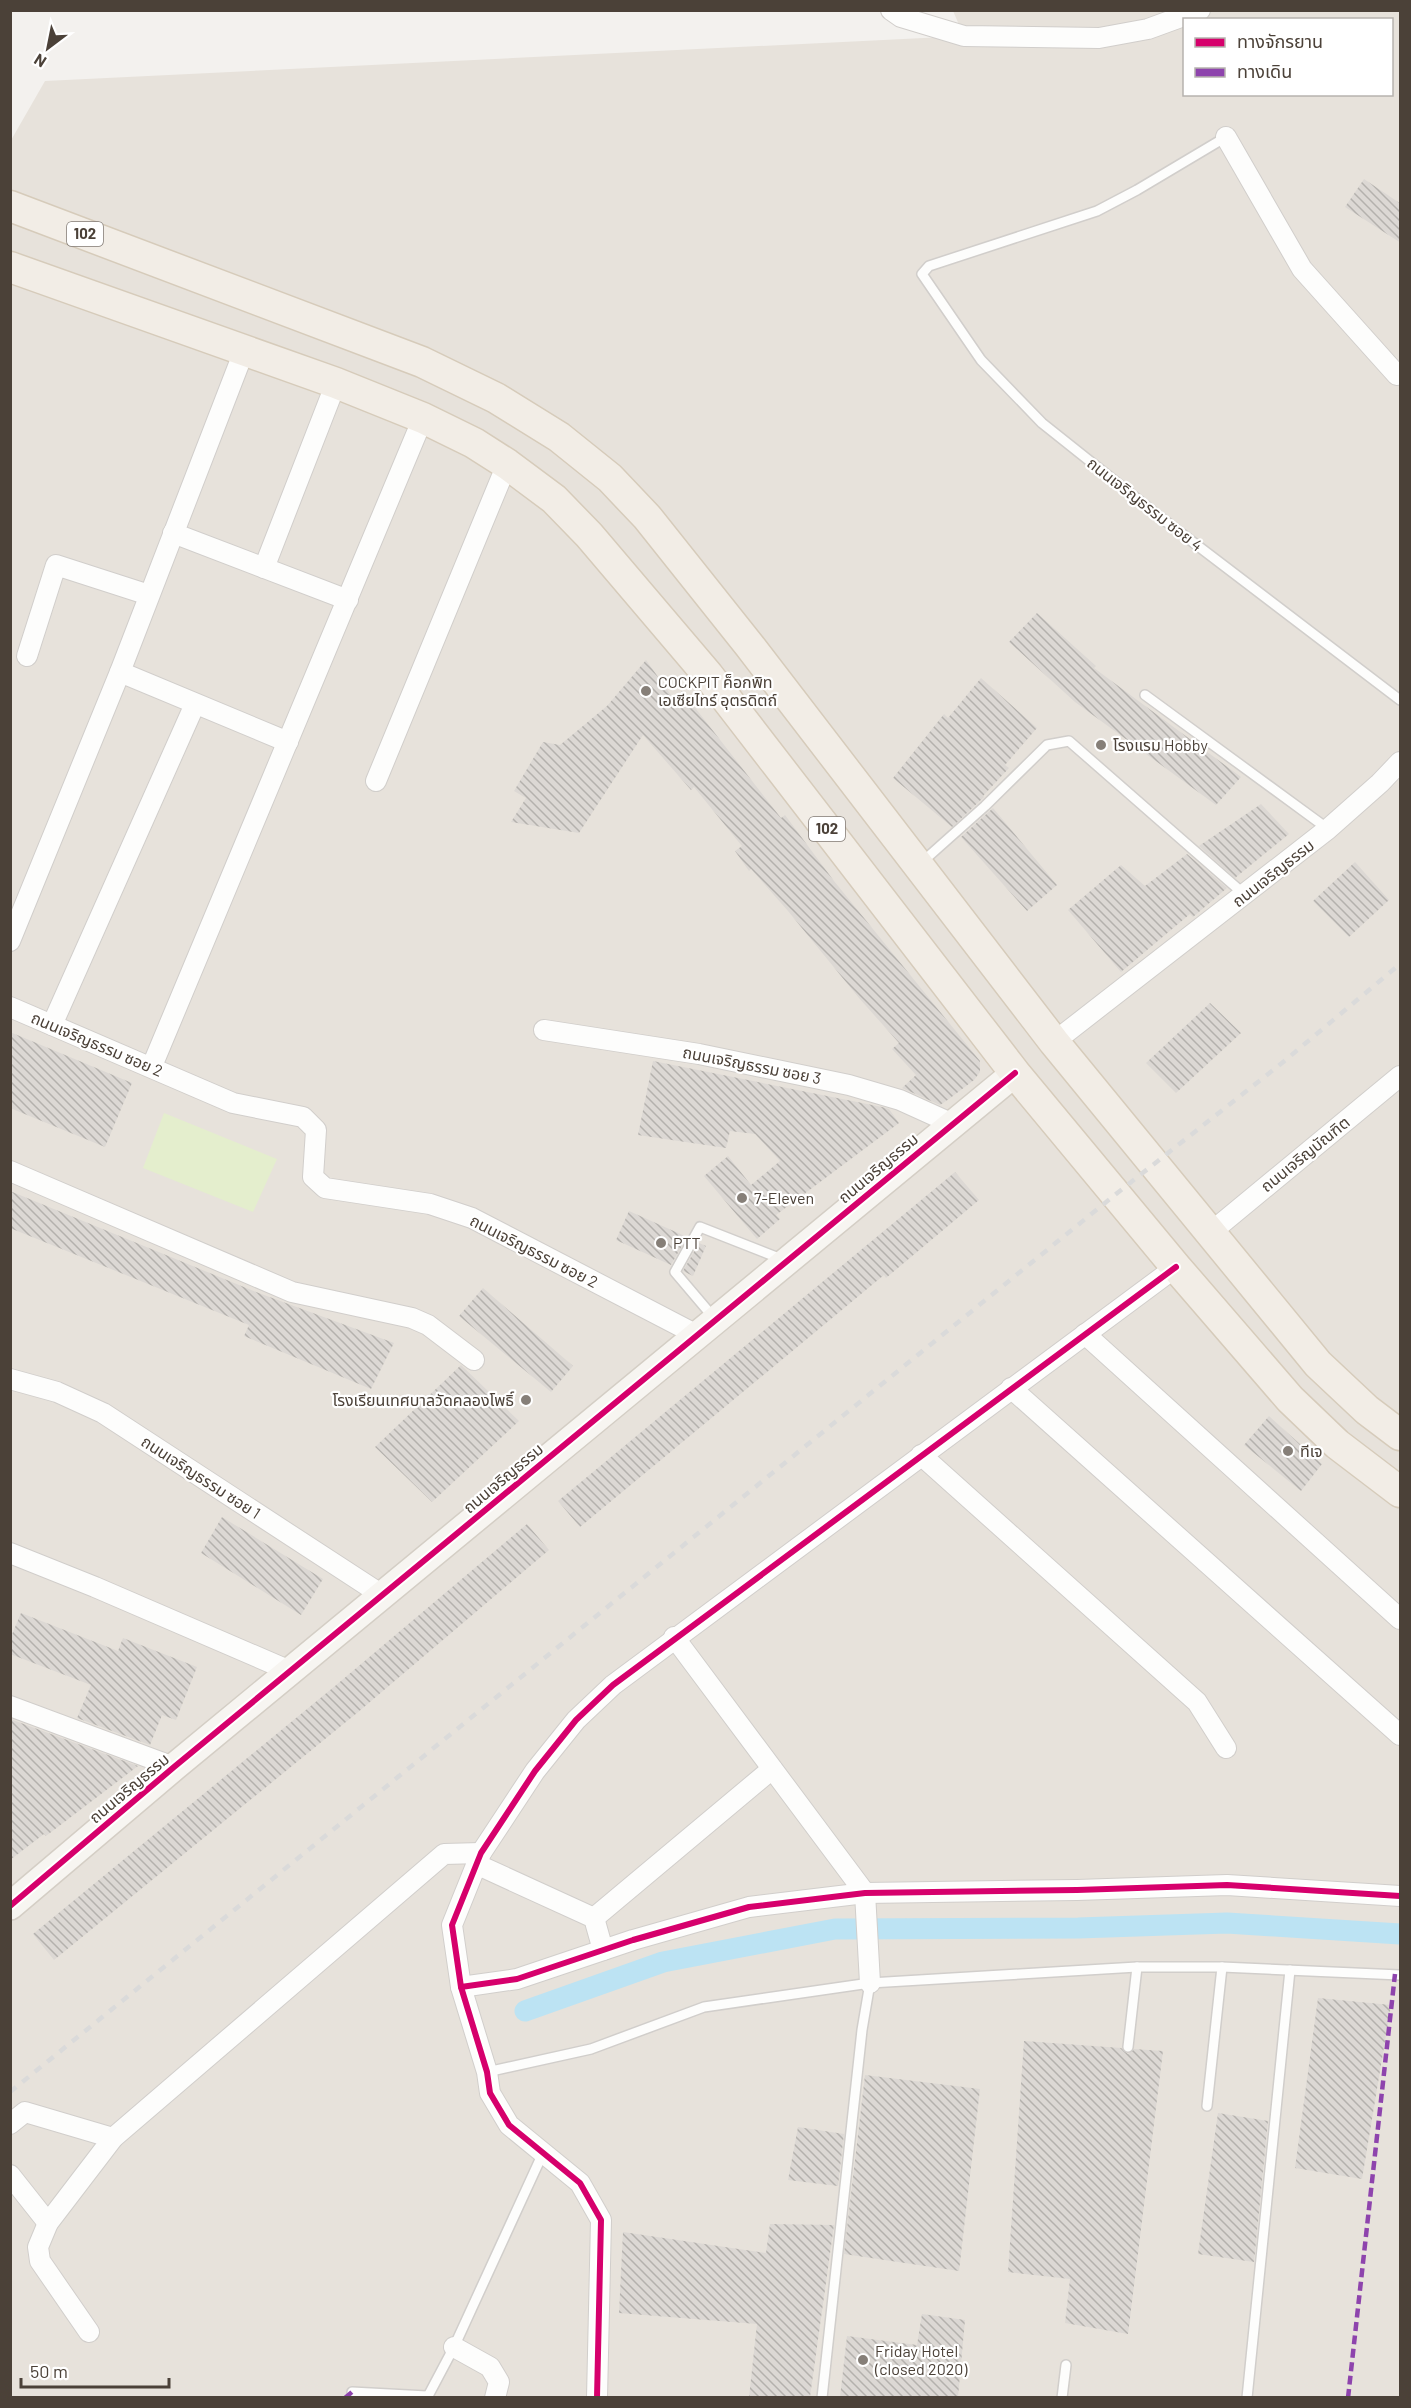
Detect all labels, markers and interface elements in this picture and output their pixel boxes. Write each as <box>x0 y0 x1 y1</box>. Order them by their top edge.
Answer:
north arrow <box>18 18 78 78</box>
legend <box>1183 18 1393 96</box>
text: ทางจักรยาน <box>1237 30 1323 52</box>
text: N <box>30 50 49 72</box>
text: ทางเดิน <box>1237 60 1292 82</box>
road number: 102 <box>67 222 103 246</box>
street label: ถนนเจริญธรรม ซอย 4 <box>1084 453 1207 555</box>
place label: COCKPIT ค็อกพิท เอเซียไทร์ อุตรดิตถ์ <box>658 672 777 710</box>
marker: COCKPIT ค็อกพิท เอเซียไทร์ อุตรดิตถ์ <box>639 684 653 698</box>
place label: โรงแรม Hobby <box>1113 735 1208 754</box>
marker: โรงแรม Hobby <box>1094 738 1108 752</box>
road number: 102 <box>809 817 845 841</box>
street label: ถนนเจริญธรรม <box>1228 835 1317 910</box>
street label: ถนนเจริญธรรม ซอย 2 <box>29 1007 166 1080</box>
street label: ถนนเจริญธรรม ซอย 3 <box>681 1042 823 1087</box>
street label: ถนนเจริญบัณฑิต <box>1256 1112 1353 1195</box>
street label: ถนนเจริญธรรม <box>834 1129 922 1207</box>
place label: 7-Eleven <box>754 1188 814 1207</box>
marker: 7-Eleven <box>735 1191 749 1205</box>
street label: ถนนเจริญธรรม ซอย 2 <box>467 1210 601 1291</box>
place label: PTT <box>673 1233 701 1252</box>
marker: PTT <box>654 1236 668 1250</box>
place label: โรงเรียนเทศบาลวัดคลองโพธิ์ <box>332 1390 514 1409</box>
marker: โรงเรียนเทศบาลวัดคลองโพธิ์ <box>519 1393 533 1407</box>
street label: ถนนเจริญธรรม ซอย 1 <box>138 1431 264 1522</box>
street label: ถนนเจริญธรรม <box>459 1439 547 1517</box>
place label: ทีเจ <box>1300 1441 1323 1460</box>
marker: ทีเจ <box>1281 1444 1295 1458</box>
street label: ถนนเจริญธรรม <box>85 1749 173 1827</box>
place label: Friday Hotel (closed 2020) <box>874 2341 968 2378</box>
scale bar <box>21 2351 170 2389</box>
marker: Friday Hotel (closed 2020) <box>856 2353 870 2367</box>
text: 50 m <box>30 2360 68 2382</box>

